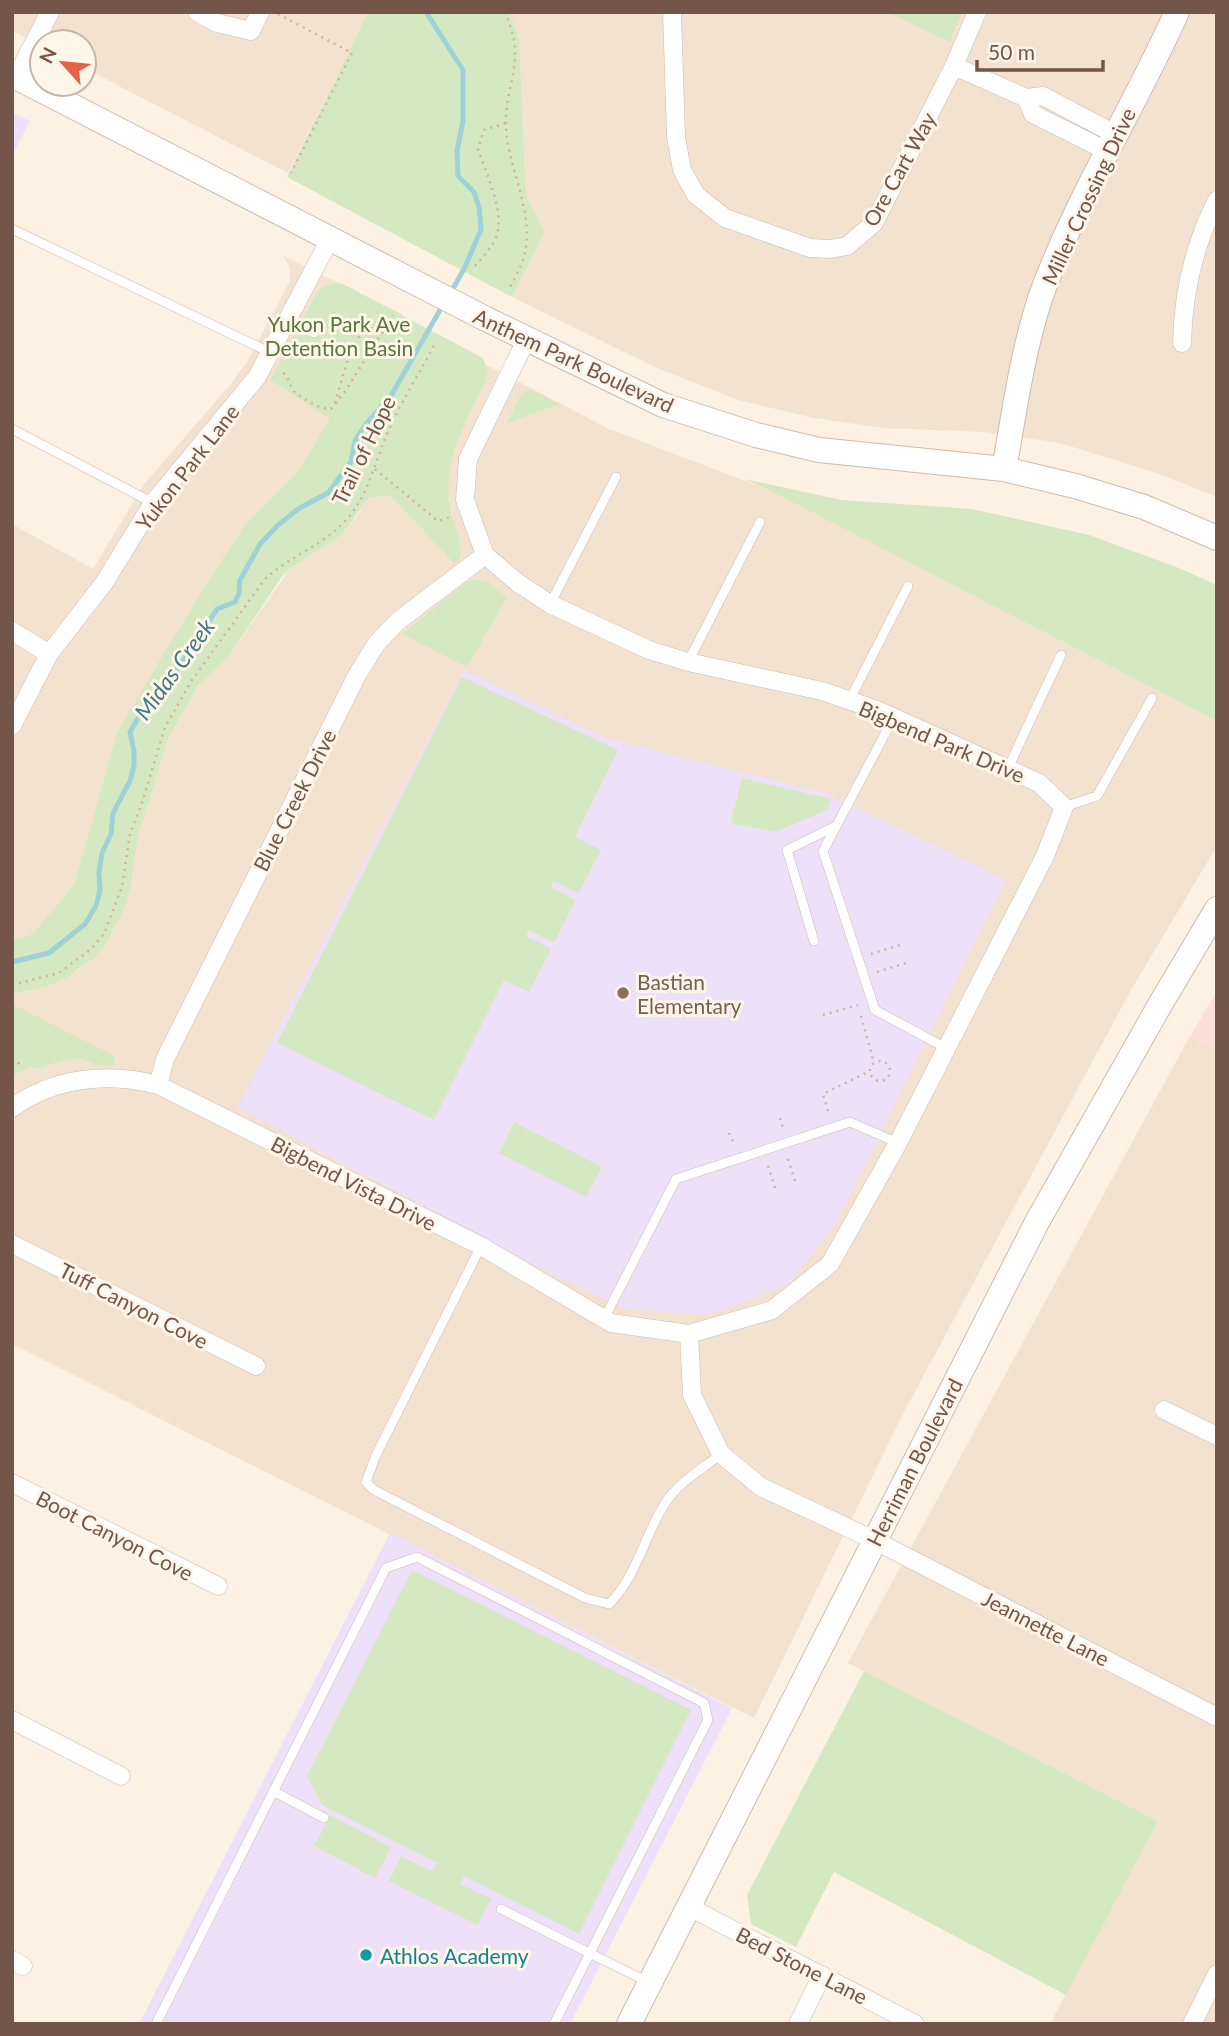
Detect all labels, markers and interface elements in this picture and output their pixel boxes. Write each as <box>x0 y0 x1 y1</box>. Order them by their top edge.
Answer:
north arrow <box>28 28 98 98</box>
scale bar <box>977 28 1103 72</box>
text: 50 m <box>988 39 1035 64</box>
text: N <box>34 43 61 67</box>
street label: Miller Crossing Drive <box>1036 104 1140 288</box>
street label: Ore Cart Way <box>857 107 941 230</box>
street label: Anthem Park Boulevard <box>470 303 678 417</box>
park label: Yukon Park Ave Detention Basin <box>265 311 413 360</box>
street label: Trail of Hope <box>326 392 400 508</box>
street label: Yukon Park Lane <box>130 399 244 535</box>
water label: Midas Creek <box>128 612 221 725</box>
street label: Bigbend Park Drive <box>855 695 1029 787</box>
street label: Blue Creek Drive <box>247 725 341 875</box>
place label: Bastian Elementary <box>637 969 742 1018</box>
marker: Bastian Elementary <box>615 985 631 1001</box>
street label: Bigbend Vista Drive <box>267 1131 441 1235</box>
street label: Tuff Canyon Cove <box>56 1257 212 1353</box>
street label: Herriman Boulevard <box>861 1374 967 1550</box>
street label: Boot Canyon Cove <box>32 1485 198 1585</box>
street label: Jeannette Lane <box>978 1585 1114 1671</box>
street label: Bed Stone Lane <box>732 1921 872 2009</box>
place label: Athlos Academy <box>380 1943 529 1968</box>
marker: Athlos Academy <box>358 1947 374 1963</box>

